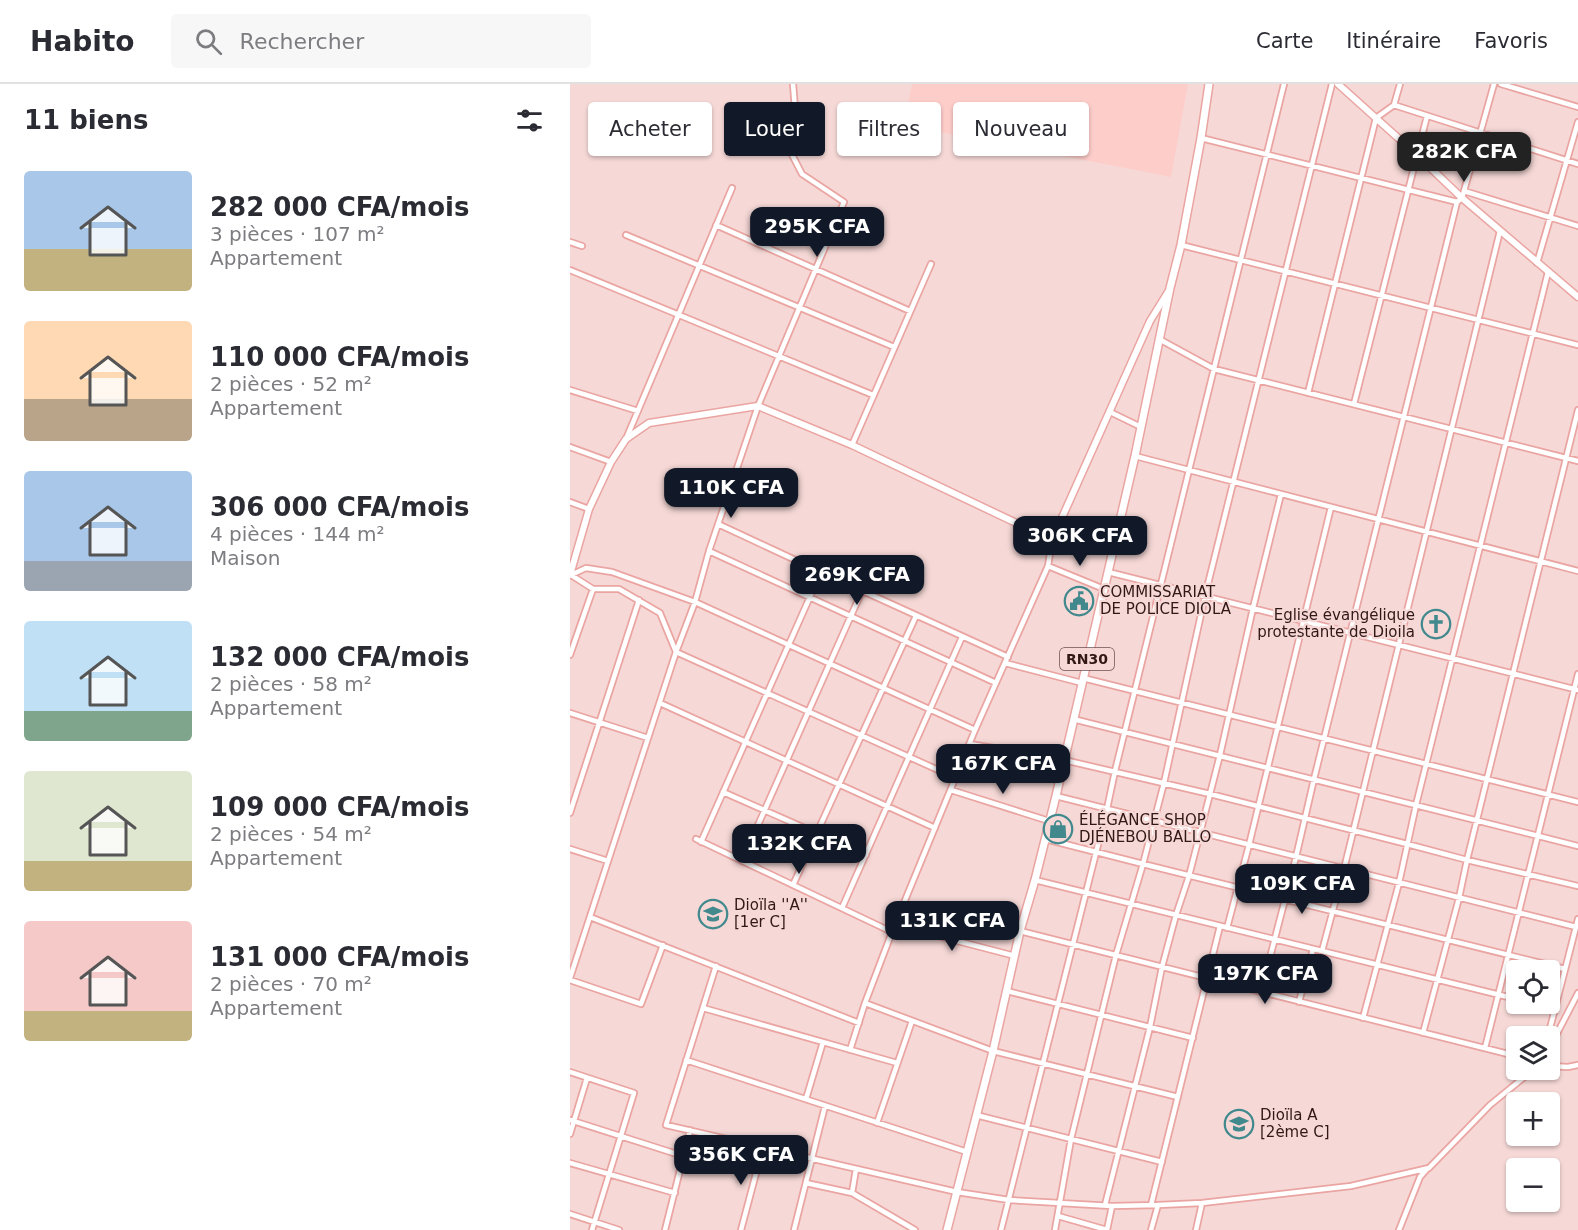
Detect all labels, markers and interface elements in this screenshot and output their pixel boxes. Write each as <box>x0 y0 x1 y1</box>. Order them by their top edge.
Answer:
search box <box>171 14 591 68</box>
text: Habito <box>30 25 135 58</box>
icon: search <box>192 25 225 58</box>
text: Rechercher <box>240 29 364 54</box>
text: Carte <box>1256 29 1313 53</box>
text: Itinéraire <box>1346 29 1441 53</box>
text: Favoris <box>1474 29 1548 53</box>
chip: Acheter <box>588 102 712 156</box>
chip: Louer <box>724 102 825 156</box>
chip: Filtres <box>837 102 941 156</box>
chip: Nouveau <box>953 102 1089 156</box>
icon: filters <box>513 104 546 137</box>
text: 11 biens <box>24 105 148 135</box>
pin: 282K CFA <box>1402 132 1526 183</box>
text: 282K CFA <box>1411 139 1517 163</box>
text: 282 000 CFA/mois <box>210 192 469 222</box>
icon: home <box>72 195 144 267</box>
pin: 295K CFA <box>755 207 879 258</box>
text: 295K CFA <box>764 214 870 238</box>
text: 3 pièces · 107 m² <box>210 222 384 246</box>
text: Appartement <box>210 246 342 270</box>
text: 110 000 CFA/mois <box>210 342 469 372</box>
icon: home <box>72 345 144 417</box>
text: 2 pièces · 52 m² <box>210 372 372 396</box>
text: Appartement <box>210 396 342 420</box>
pin: 110K CFA <box>669 468 793 519</box>
text: 110K CFA <box>678 475 784 499</box>
text: 306 000 CFA/mois <box>210 492 469 522</box>
icon: home <box>72 495 144 567</box>
pin: 306K CFA <box>1018 516 1142 567</box>
text: 4 pièces · 144 m² <box>210 522 384 546</box>
text: 306K CFA <box>1027 523 1133 547</box>
text: Maison <box>210 546 280 570</box>
pin: 269K CFA <box>795 555 919 606</box>
text: 269K CFA <box>804 562 910 586</box>
place label: COMMISSARIAT DE POLICE DIOLA <box>1100 583 1232 618</box>
public building icon: COMMISSARIAT DE POLICE DIOLA <box>1063 585 1095 617</box>
place label: Eglise évangélique protestante de Dioila <box>1257 606 1415 641</box>
church icon: Eglise évangélique protestante de Dioila <box>1420 608 1452 640</box>
text: 132 000 CFA/mois <box>210 642 469 672</box>
icon: home <box>72 645 144 717</box>
road number: RN30 <box>1060 648 1114 670</box>
text: 2 pièces · 58 m² <box>210 672 372 696</box>
text: Appartement <box>210 696 342 720</box>
pin: 167K CFA <box>941 744 1065 795</box>
text: 167K CFA <box>950 751 1056 775</box>
text: 109 000 CFA/mois <box>210 792 469 822</box>
icon: home <box>72 795 144 867</box>
place label: ÉLÉGANCE SHOP DJÉNEBOU BALLO <box>1079 810 1211 846</box>
shop icon: ÉLÉGANCE SHOP DJÉNEBOU BALLO <box>1042 813 1074 845</box>
text: 2 pièces · 54 m² <box>210 822 372 846</box>
pin: 132K CFA <box>737 824 861 875</box>
text: 132K CFA <box>746 831 852 855</box>
text: Appartement <box>210 846 342 870</box>
pin: 109K CFA <box>1240 864 1364 915</box>
text: 109K CFA <box>1249 871 1355 895</box>
place label: Dioïla ''A'' [1er C] <box>734 896 808 931</box>
school or university icon: Dioïla ''A'' [1er C] <box>697 898 729 930</box>
pin: 131K CFA <box>890 901 1014 952</box>
text: 131K CFA <box>899 908 1005 932</box>
text: 131 000 CFA/mois <box>210 942 469 972</box>
icon: home <box>72 945 144 1017</box>
pin: 197K CFA <box>1203 954 1327 1005</box>
map controls <box>1506 960 1560 1212</box>
button: locate <box>1506 960 1560 1014</box>
text: 197K CFA <box>1212 961 1318 985</box>
text: 2 pièces · 70 m² <box>210 972 372 996</box>
text: Appartement <box>210 996 342 1020</box>
button: layers <box>1506 1026 1560 1080</box>
button: + <box>1506 1092 1560 1146</box>
place label: Dioïla A [2ème C] <box>1260 1106 1330 1141</box>
school or university icon: Dioïla A [2ème C] <box>1223 1108 1255 1140</box>
pin: 356K CFA <box>679 1135 803 1186</box>
text: 356K CFA <box>688 1142 794 1166</box>
button: − <box>1506 1158 1560 1212</box>

